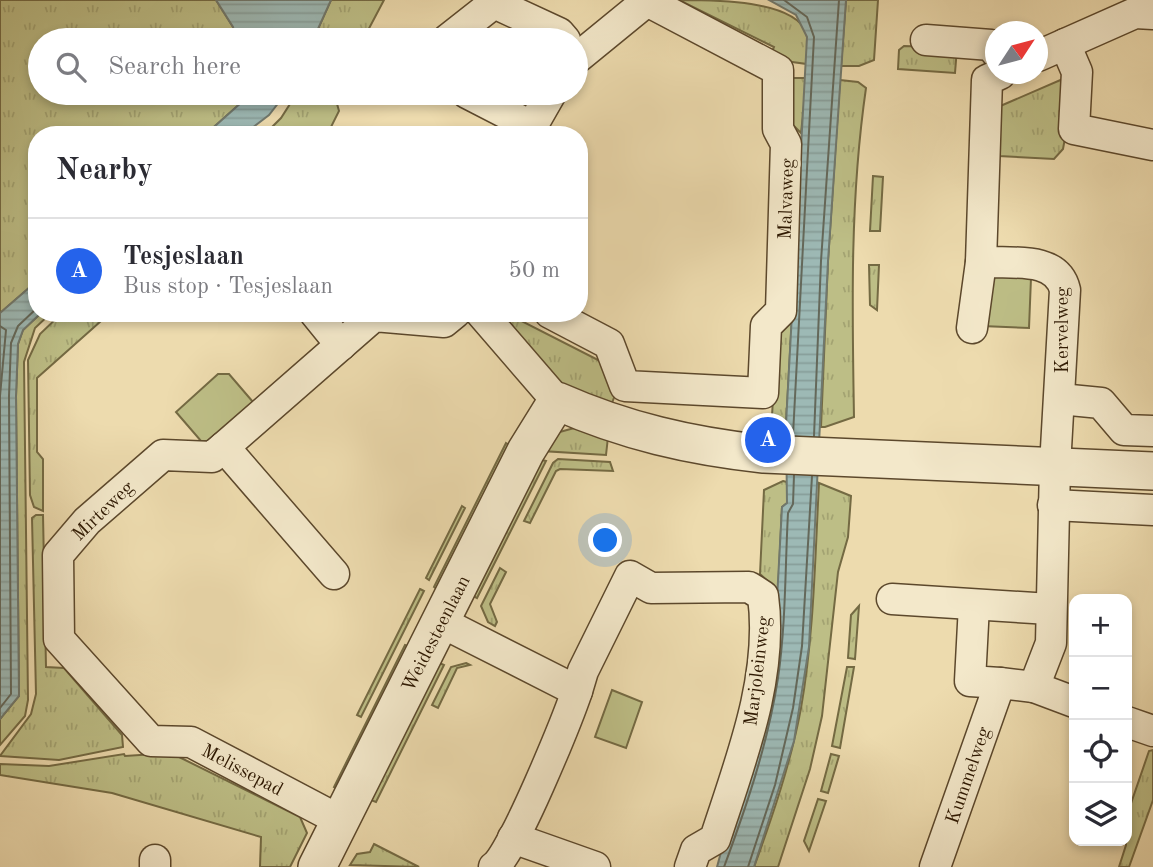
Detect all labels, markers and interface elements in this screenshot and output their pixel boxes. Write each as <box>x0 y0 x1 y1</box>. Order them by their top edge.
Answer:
north arrow <box>985 21 1048 84</box>
search box <box>28 28 588 105</box>
icon: search <box>52 48 90 86</box>
text: Search here <box>108 54 241 80</box>
text: Nearby <box>56 156 153 186</box>
street label: Malvaweg <box>777 157 798 240</box>
text: Tesjeslaan <box>123 244 244 270</box>
text: A <box>70 259 88 282</box>
text: 50 m <box>509 259 560 282</box>
text: Bus stop · Tesjeslaan <box>123 275 333 298</box>
street label: Kervelweg <box>1054 286 1073 373</box>
pin: A <box>745 414 791 466</box>
street label: Mirteweg <box>69 478 139 545</box>
your location <box>588 523 622 557</box>
street label: Weidesteenlaan <box>400 573 475 695</box>
map controls <box>1069 594 1132 846</box>
button: + <box>1069 594 1132 657</box>
street label: Marjoleinweg <box>742 614 775 727</box>
button: − <box>1069 657 1132 720</box>
button: locate <box>1069 720 1132 783</box>
street label: Kummelweg <box>944 724 995 827</box>
street label: Melissepad <box>198 742 286 801</box>
button: layers <box>1069 783 1132 846</box>

